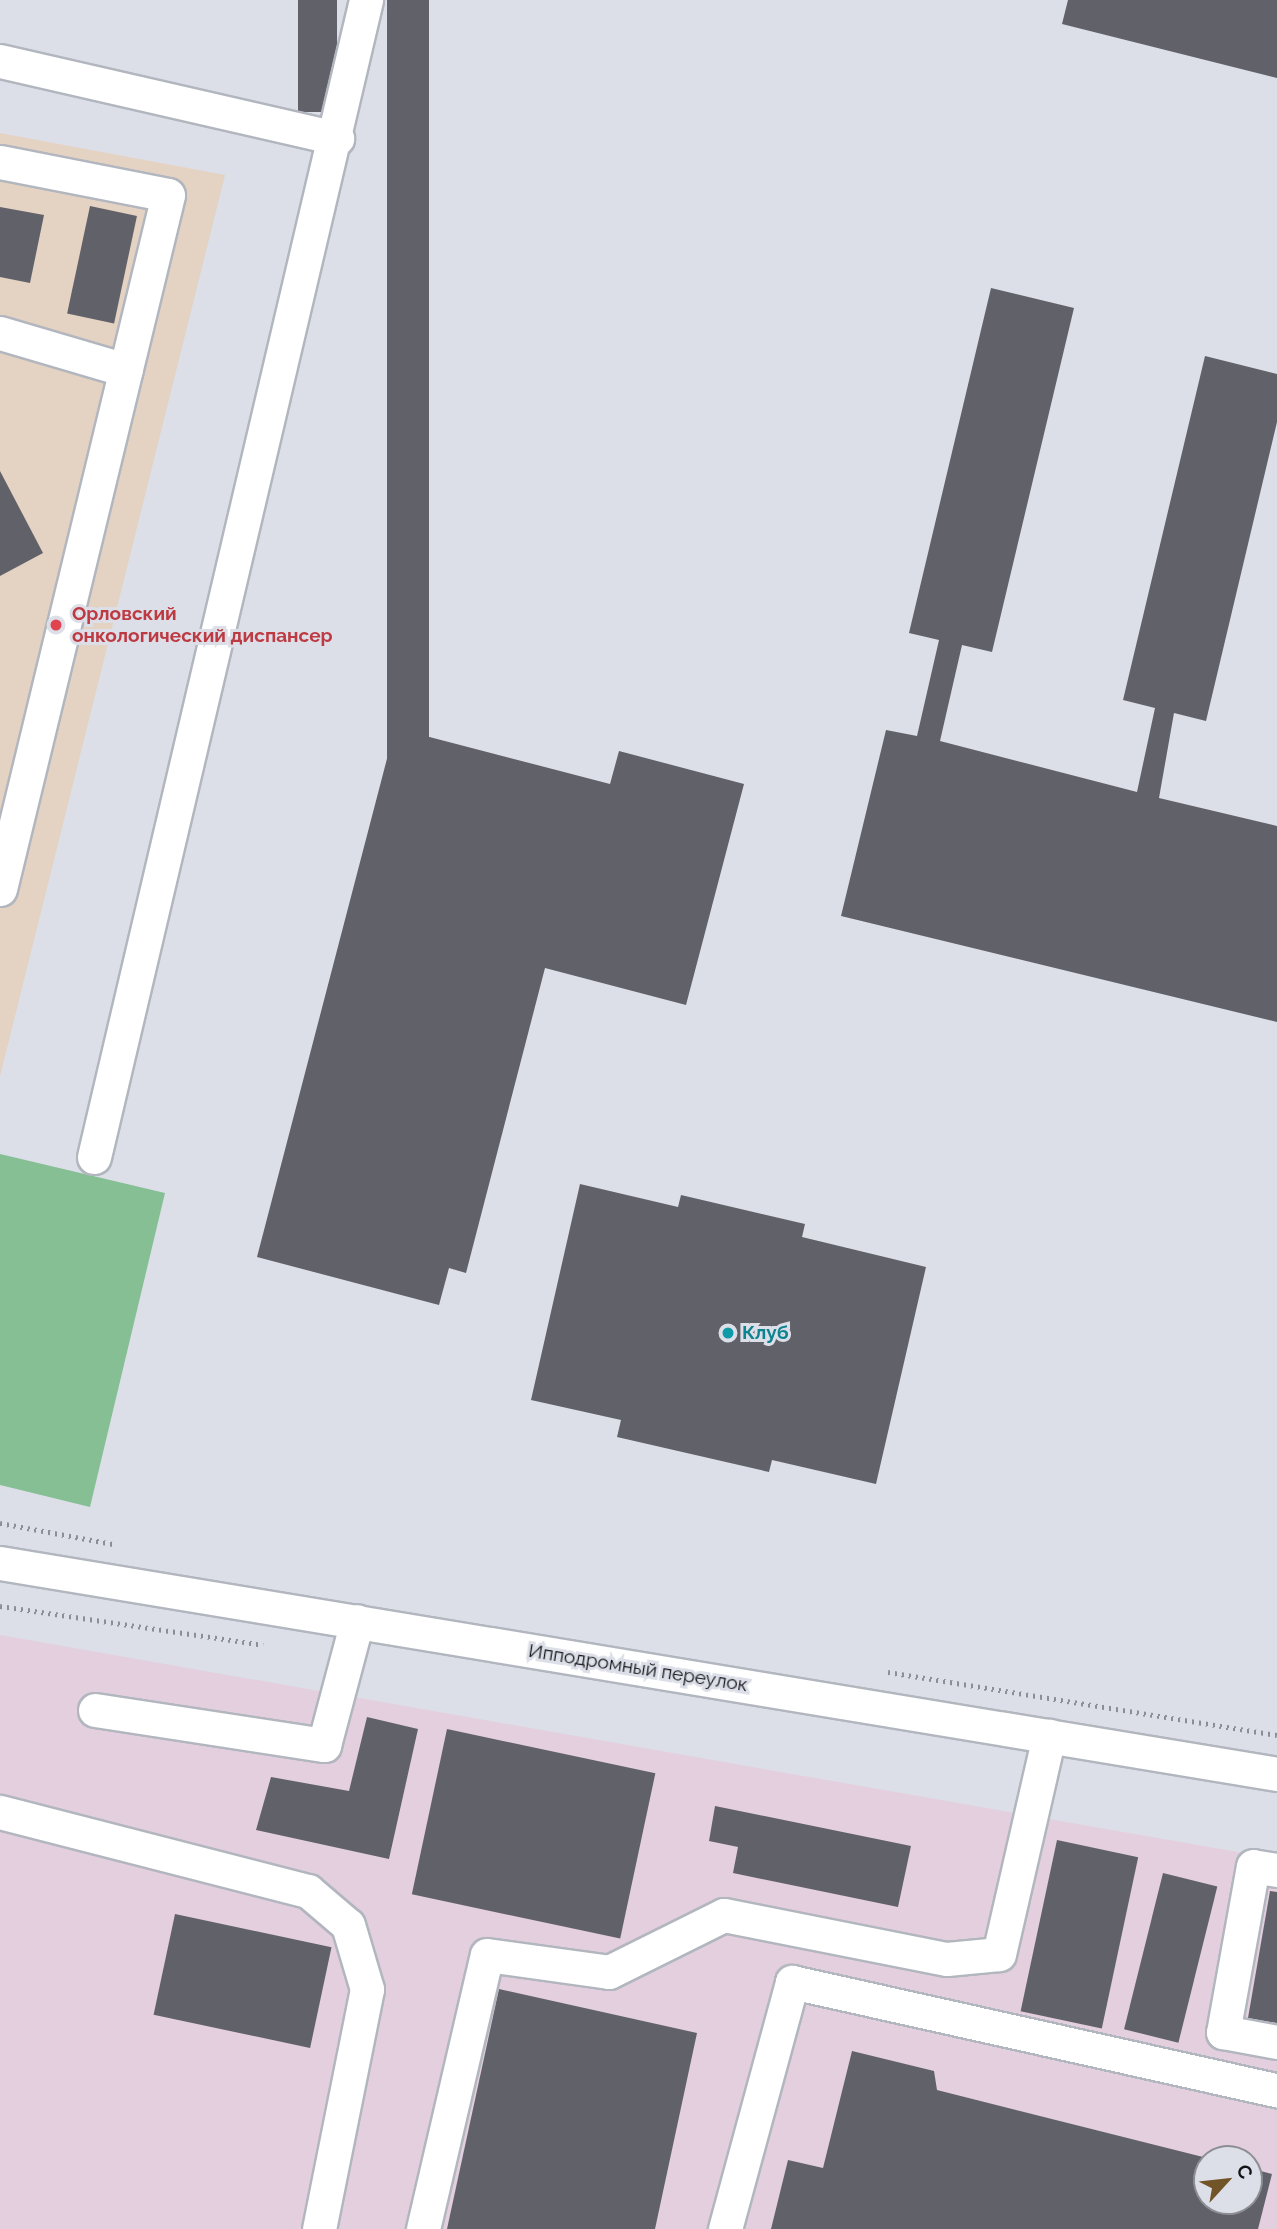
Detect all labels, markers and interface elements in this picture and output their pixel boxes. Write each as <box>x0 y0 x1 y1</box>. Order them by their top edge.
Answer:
place label: Орловский онкологический диспансер <box>72 603 333 647</box>
marker: Орловский онкологический диспансер <box>46 615 66 635</box>
place label: Клуб <box>742 1322 789 1344</box>
marker: Клуб <box>720 1325 736 1341</box>
street label: Ипподромный переулок <box>527 1639 749 1697</box>
north arrow <box>1193 2145 1263 2215</box>
text: С <box>1232 2161 1258 2182</box>

